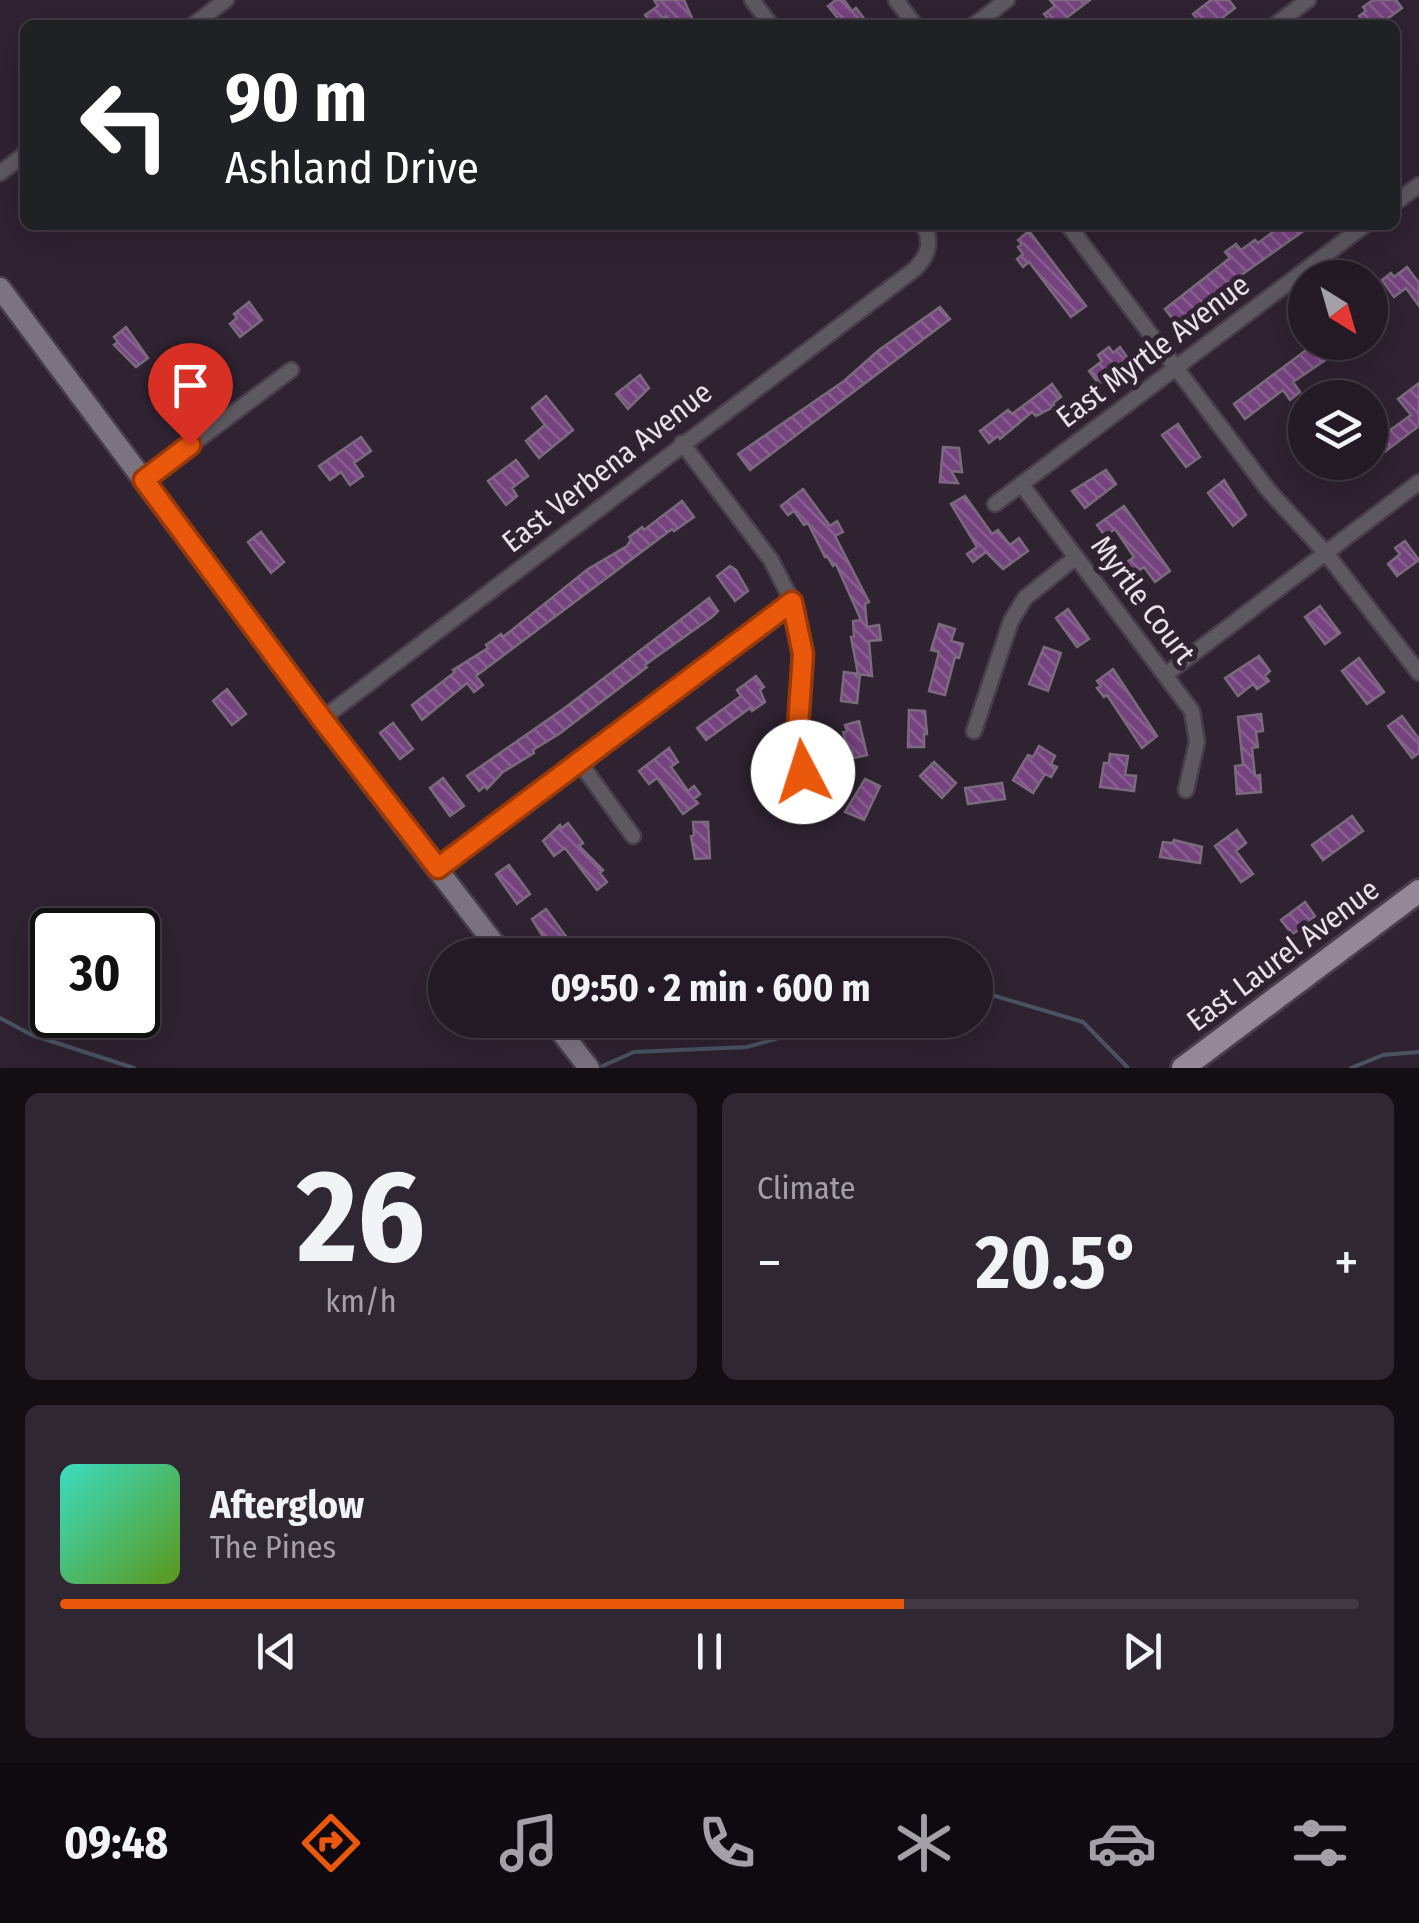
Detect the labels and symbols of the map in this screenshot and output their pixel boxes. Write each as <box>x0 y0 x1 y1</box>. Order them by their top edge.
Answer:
north arrow <box>1288 260 1388 360</box>
street label: East Myrtle Avenue <box>1049 267 1257 435</box>
pin <box>148 343 233 446</box>
street label: East Verbena Avenue <box>495 374 719 560</box>
street label: Myrtle Court <box>1083 529 1203 671</box>
position arrow <box>751 720 855 824</box>
street label: East Laurel Avenue <box>1180 871 1386 1039</box>
speed limit sign: 30 <box>30 908 160 1038</box>

